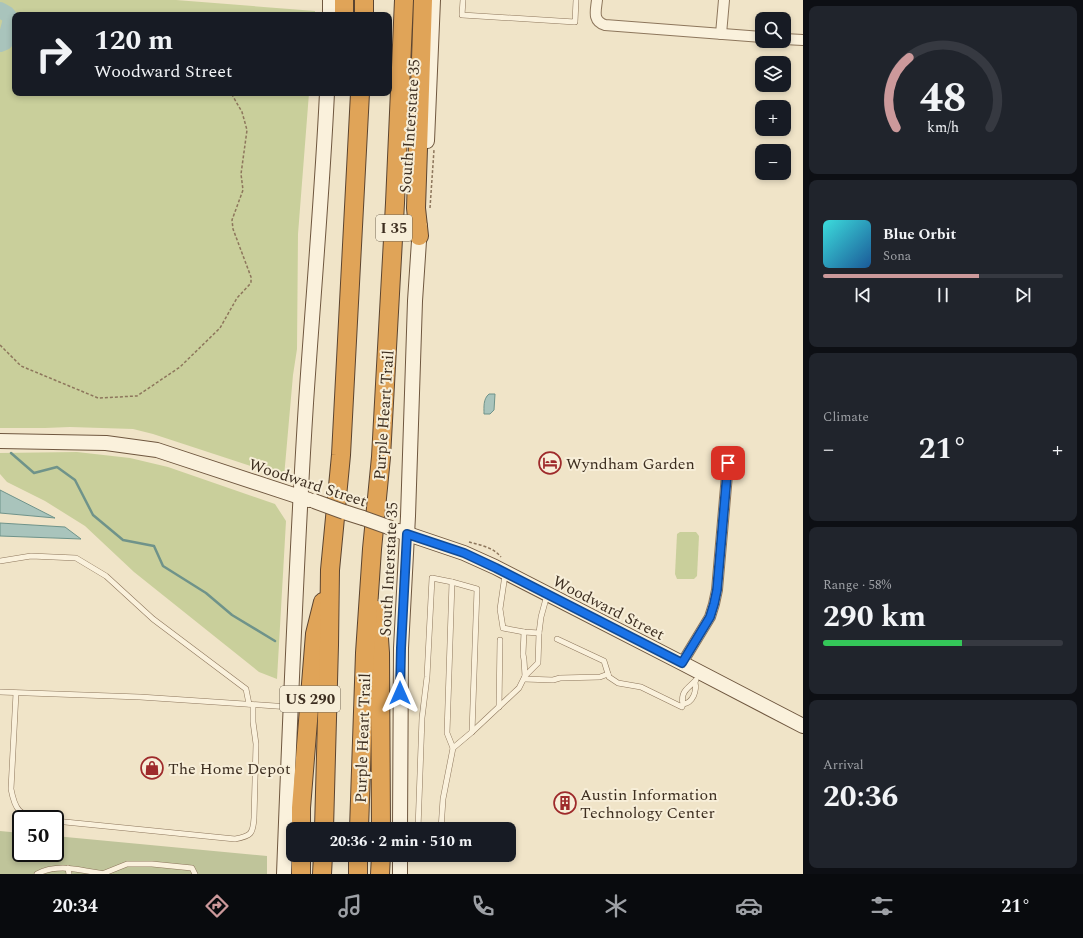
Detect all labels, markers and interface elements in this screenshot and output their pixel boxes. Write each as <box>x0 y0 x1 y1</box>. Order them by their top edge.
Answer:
map controls <box>755 12 791 180</box>
button: search <box>755 12 791 48</box>
text: 120 m <box>94 19 173 62</box>
icon: right <box>28 28 80 80</box>
button: layers <box>755 56 791 92</box>
text: Woodward Street <box>94 58 232 85</box>
street label: South Interstate 35 <box>393 58 427 194</box>
text: 48 <box>920 67 966 130</box>
button: + <box>755 100 791 136</box>
text: km/h <box>927 116 959 138</box>
button: − <box>755 144 791 180</box>
road number: I 35 <box>376 215 412 241</box>
text: Blue Orbit <box>883 223 956 246</box>
text: Sona <box>883 246 911 266</box>
icon: previous <box>852 284 874 306</box>
icon: pause <box>932 284 954 306</box>
icon: next <box>1012 284 1034 306</box>
street label: Purple Heart Trail <box>367 349 401 481</box>
text: Climate <box>823 407 869 427</box>
text: 21° <box>919 426 967 472</box>
text: − <box>823 433 834 466</box>
text: + <box>1052 433 1063 466</box>
pin <box>711 446 745 480</box>
hotel icon: Wyndham Garden <box>537 450 563 476</box>
place label: Wyndham Garden <box>566 452 695 476</box>
icon: arrive <box>717 452 739 474</box>
street label: Woodward Street <box>246 453 370 513</box>
street label: South Interstate 35 <box>373 501 404 637</box>
street label: Woodward Street <box>548 569 669 647</box>
text: Range · 58% <box>823 575 891 595</box>
text: 290 km <box>823 594 926 640</box>
position arrow <box>379 672 421 714</box>
street label: Purple Heart Trail <box>349 673 377 803</box>
road number: US 290 <box>280 686 340 712</box>
shop icon: The Home Depot <box>139 755 165 781</box>
text: Arrival <box>823 755 864 775</box>
place label: The Home Depot <box>168 757 291 781</box>
text: 20:36 <box>823 774 898 820</box>
place label: Austin Information Technology Center <box>580 783 717 825</box>
building icon: Austin Information Technology Center <box>552 790 578 816</box>
speed limit sign: 50 <box>12 810 64 862</box>
text: 20:36 · 2 min · 510 m <box>330 830 472 853</box>
icon: directions <box>203 892 231 920</box>
icon: music <box>336 892 364 920</box>
icon: phone <box>469 892 497 920</box>
icon: climate <box>602 892 630 920</box>
icon: car <box>735 892 763 920</box>
icon: filters <box>868 892 896 920</box>
text: 20:34 <box>53 893 98 920</box>
text: 21° <box>1001 893 1030 920</box>

